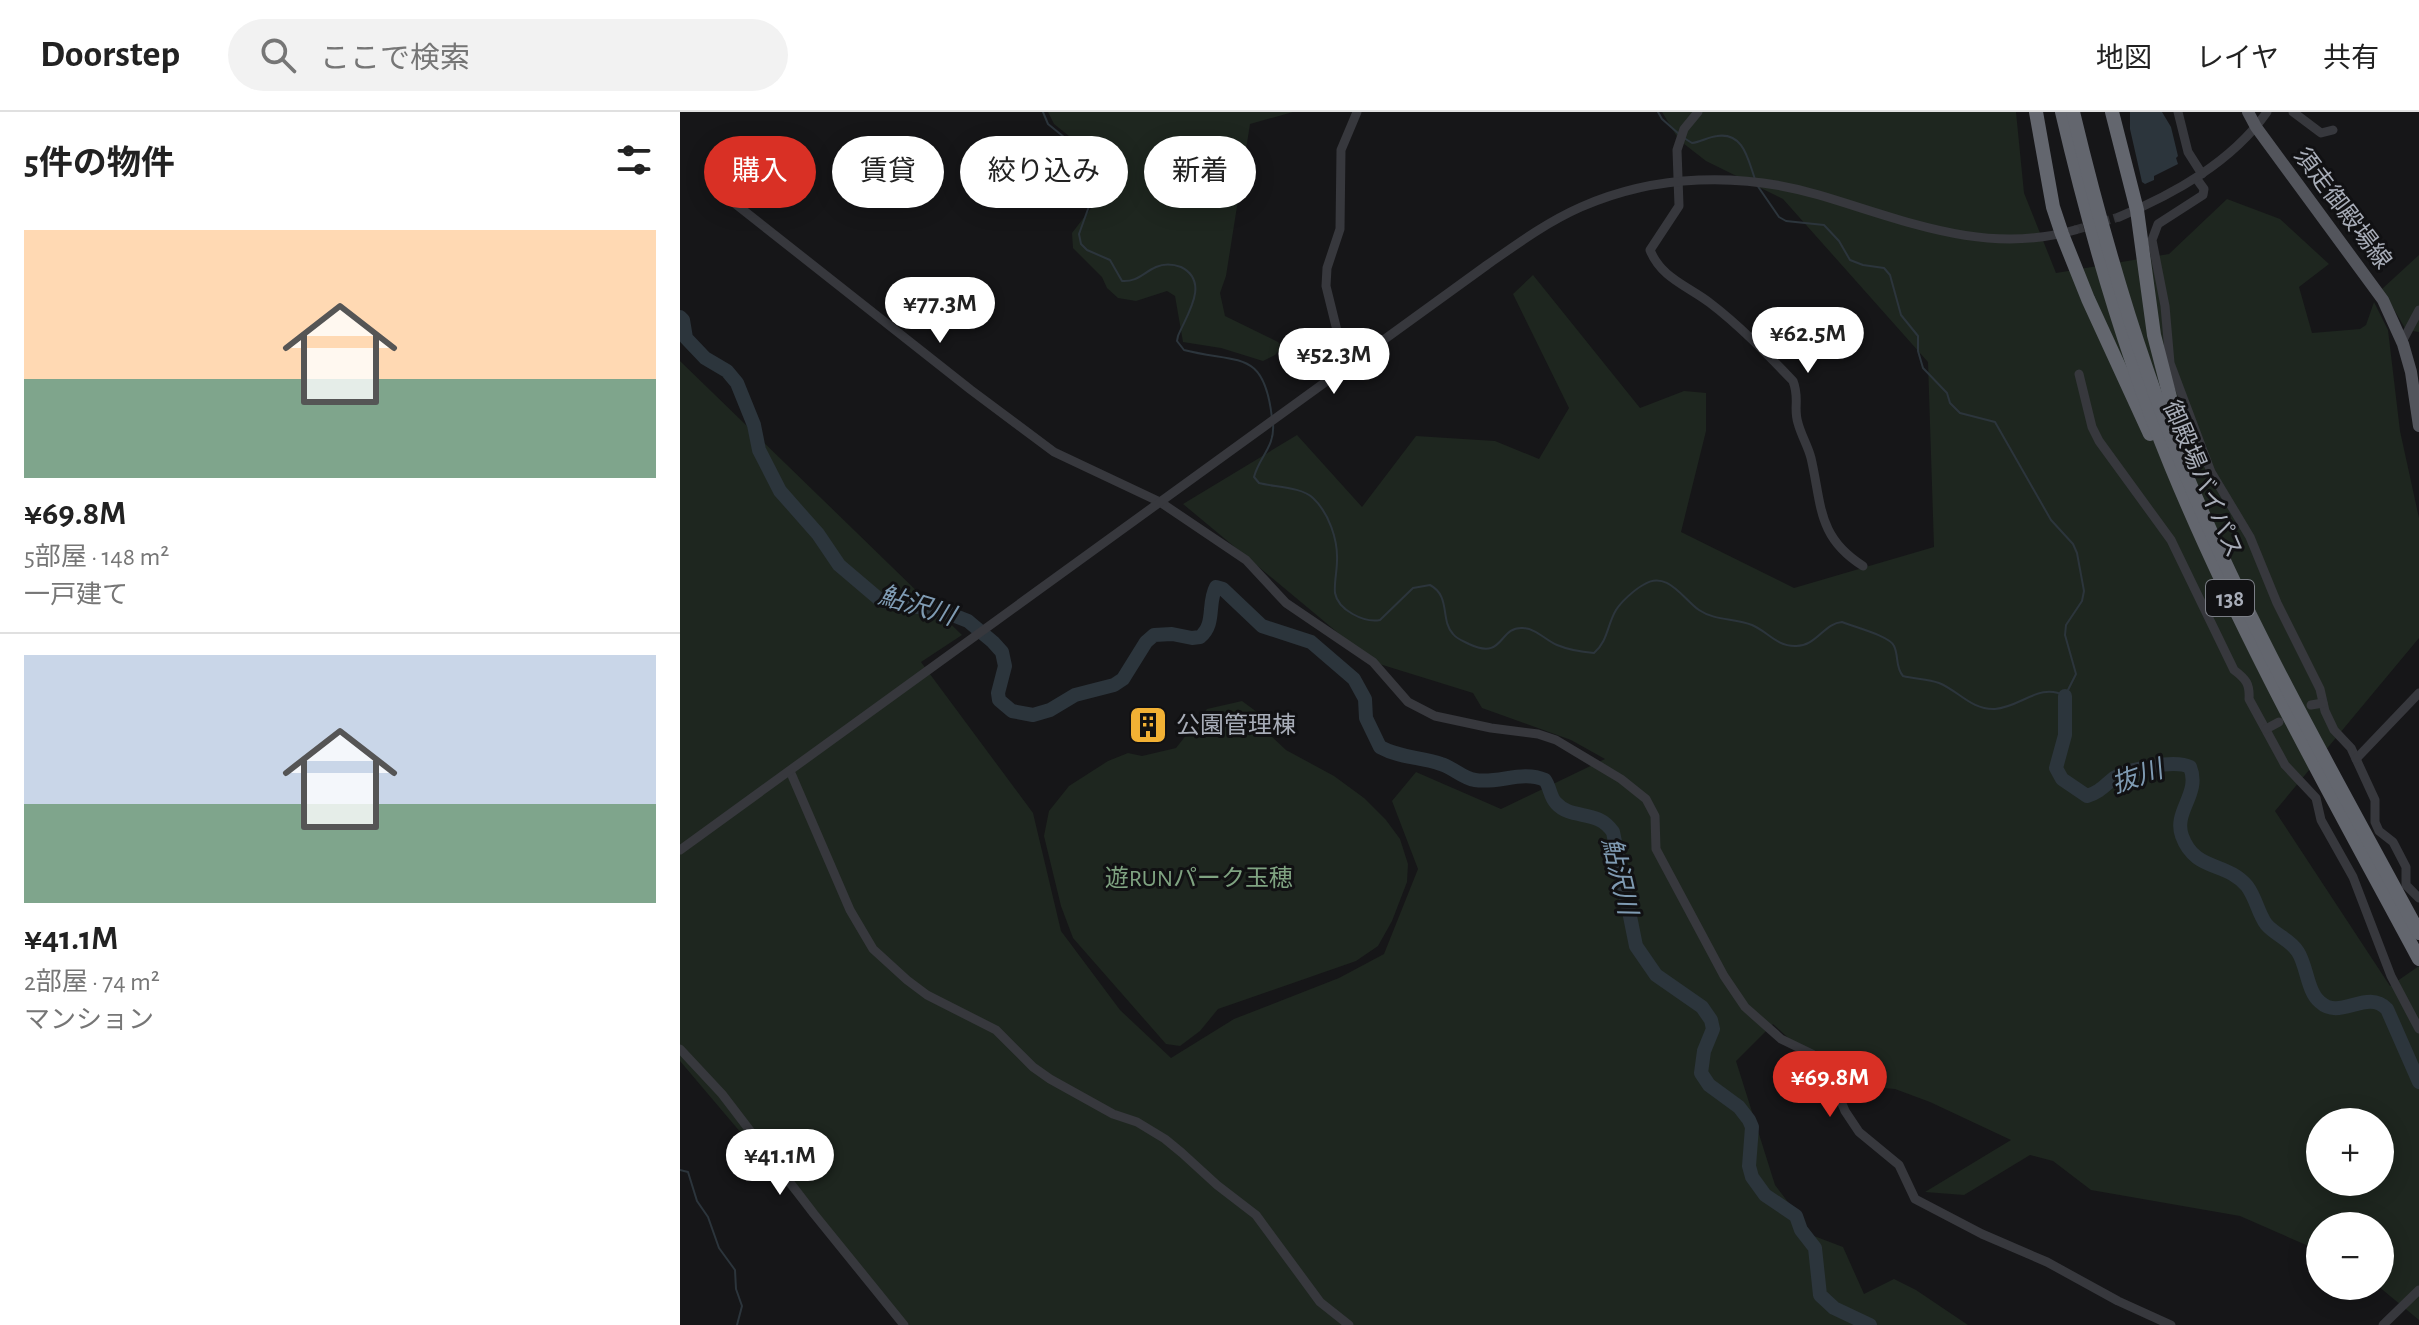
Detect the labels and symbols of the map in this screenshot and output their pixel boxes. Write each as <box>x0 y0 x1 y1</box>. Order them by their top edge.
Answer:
street label: 須走御殿場線 <box>2289 143 2397 273</box>
pin: ¥77.3M <box>875 277 1005 345</box>
pin: ¥62.5M <box>1743 307 1873 375</box>
pin: ¥52.3M <box>1269 328 1399 396</box>
street label: 御殿場バイパス <box>2158 397 2248 561</box>
road number: 138 <box>2206 580 2254 616</box>
water label: 鮎沢川 <box>876 581 961 631</box>
building icon: 公園管理棟 <box>1127 704 1169 746</box>
place label: 公園管理棟 <box>1176 712 1296 738</box>
water label: 抜川 <box>2108 754 2169 798</box>
water label: 鮎沢川 <box>1598 835 1642 920</box>
park label: 遊RUNパーク玉穂 <box>1105 865 1293 891</box>
pin: ¥69.8M <box>1765 1051 1895 1119</box>
pin: ¥41.1M <box>715 1129 845 1197</box>

